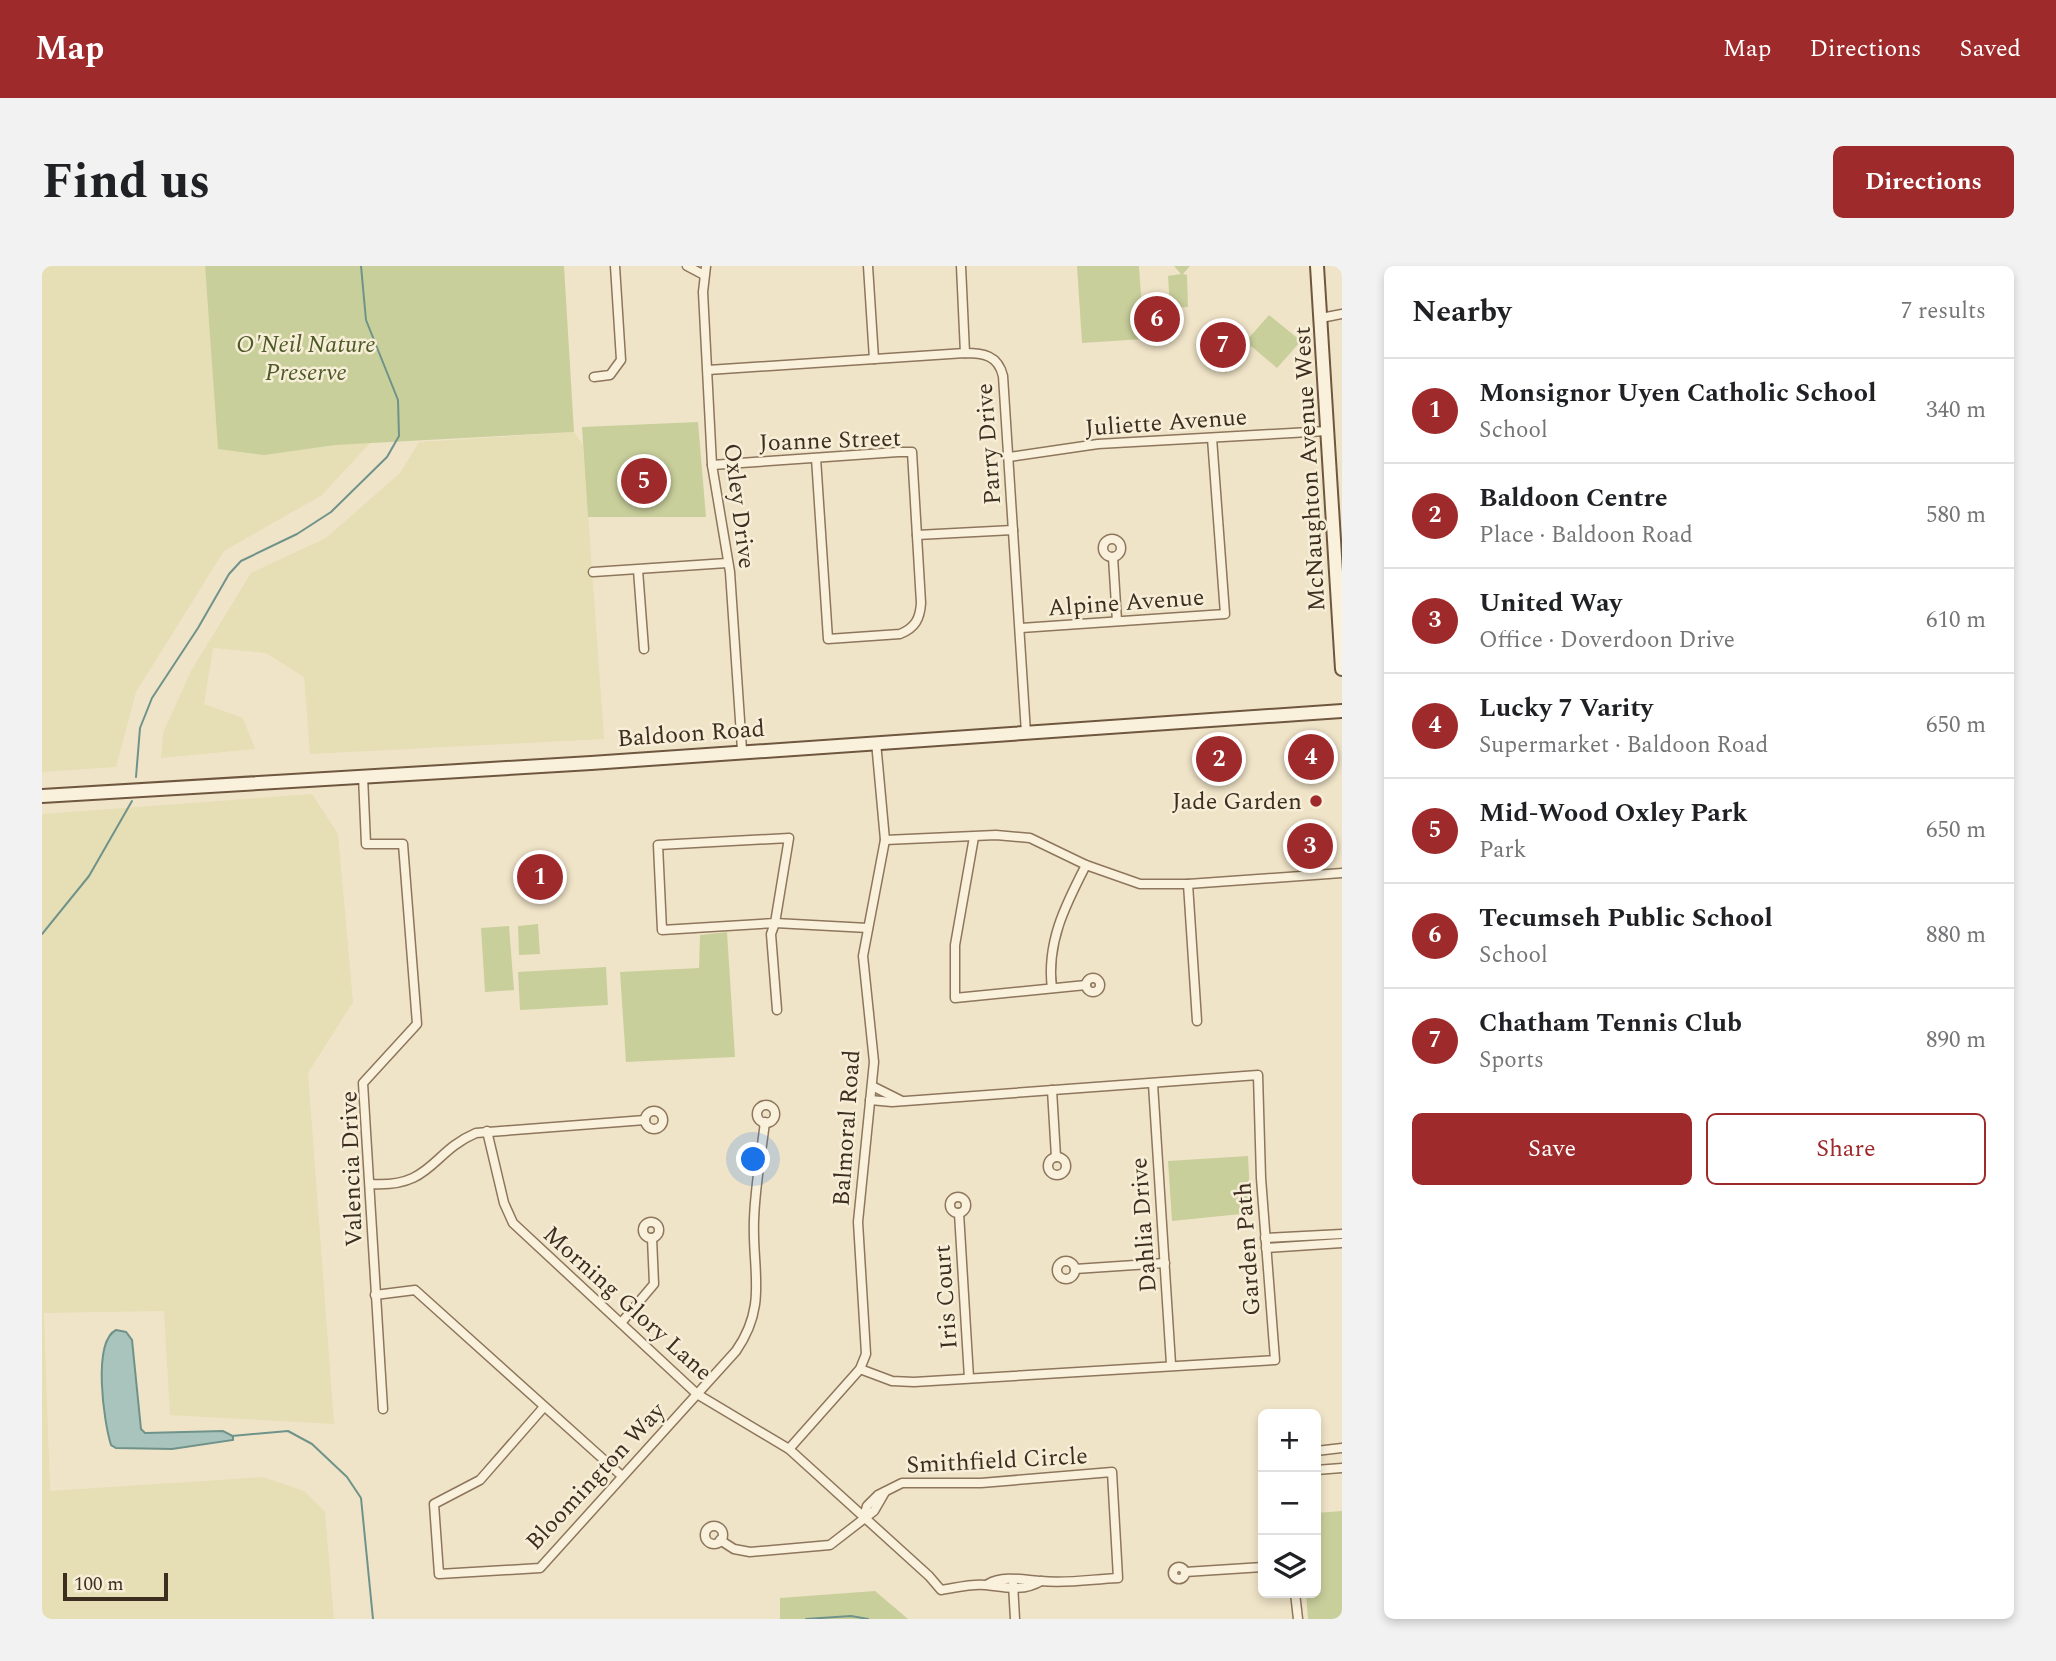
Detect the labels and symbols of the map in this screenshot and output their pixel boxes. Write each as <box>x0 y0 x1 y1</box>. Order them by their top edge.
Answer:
pin: 6 <box>1134 293 1180 345</box>
pin: 7 <box>1200 319 1246 371</box>
street label: McNaughton Avenue West <box>1285 325 1335 612</box>
park label: O'Neil Nature Preserve <box>236 327 376 391</box>
street label: Parry Drive <box>967 382 1011 506</box>
street label: Juliette Avenue <box>1084 399 1248 447</box>
street label: Joanne Street <box>758 421 902 461</box>
street label: Oxley Drive <box>713 441 765 571</box>
pin: 5 <box>621 455 667 507</box>
street label: Alpine Avenue <box>1047 580 1206 626</box>
street label: Baldoon Road <box>616 711 766 757</box>
pin: 4 <box>1288 731 1334 783</box>
pin: 2 <box>1196 733 1242 785</box>
place label: Jade Garden <box>1172 784 1302 820</box>
marker: Jade Garden <box>1308 793 1324 809</box>
pin: 3 <box>1287 820 1333 872</box>
pin: 1 <box>517 851 563 903</box>
street label: Balmoral Road <box>824 1049 870 1207</box>
street label: Valencia Drive <box>331 1090 373 1248</box>
your location <box>736 1142 770 1176</box>
street label: Dahlia Drive <box>1121 1156 1167 1294</box>
street label: Garden Path <box>1225 1181 1271 1317</box>
street label: Morning Glory Lane <box>534 1217 720 1390</box>
street label: Iris Court <box>924 1243 968 1350</box>
street label: Bloomington Way <box>517 1393 675 1559</box>
street label: Smithfield Circle <box>905 1438 1089 1484</box>
scale bar <box>63 1570 168 1602</box>

